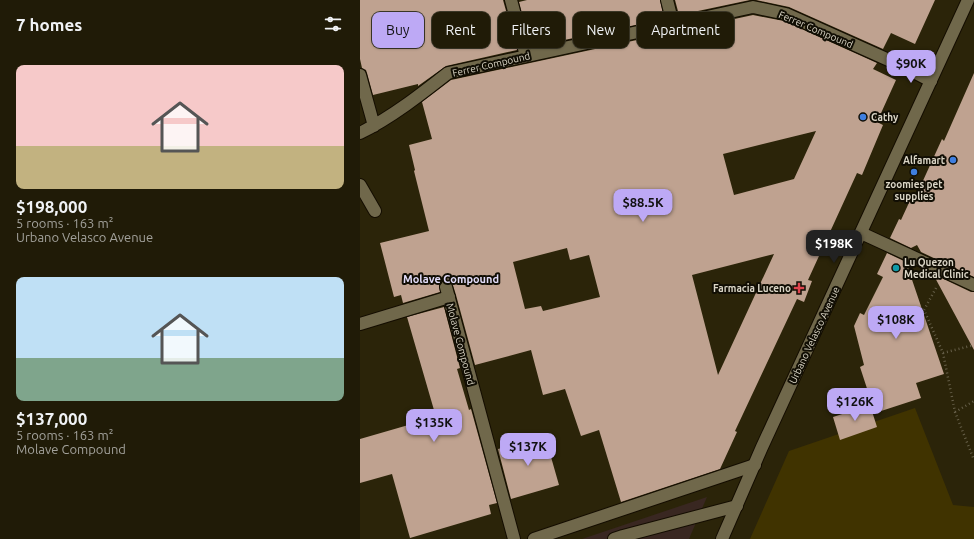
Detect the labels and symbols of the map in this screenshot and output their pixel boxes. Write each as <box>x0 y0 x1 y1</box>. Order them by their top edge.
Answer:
street label: Ferrer Compound <box>777 9 855 50</box>
street label: Ferrer Compound <box>451 50 531 79</box>
pin: $90K <box>887 50 935 84</box>
marker: Cathy <box>858 112 868 122</box>
place label: Cathy <box>871 112 899 123</box>
place label: Alfamart <box>903 155 946 166</box>
marker: Alfamart <box>948 155 958 165</box>
marker: zoomies pet supplies <box>909 167 919 177</box>
place label: zoomies pet supplies <box>885 179 943 202</box>
pin: $88.5K <box>610 189 676 223</box>
pin: $198K <box>806 230 862 264</box>
place label: Lu Quezon Medical Clinic <box>904 257 969 280</box>
marker: Lu Quezon Medical Clinic <box>891 263 901 273</box>
district label: Molave Compound <box>403 273 499 285</box>
place label: Farmacia Luceno <box>713 283 791 294</box>
marker: Farmacia Luceno <box>794 283 804 293</box>
street label: Urbano Velasco Avenue <box>787 285 842 385</box>
street label: Molave Compound <box>444 302 477 387</box>
pin: $108K <box>868 306 924 340</box>
pin: $126K <box>827 388 883 422</box>
pin: $135K <box>406 409 462 443</box>
pin: $137K <box>500 433 556 467</box>

